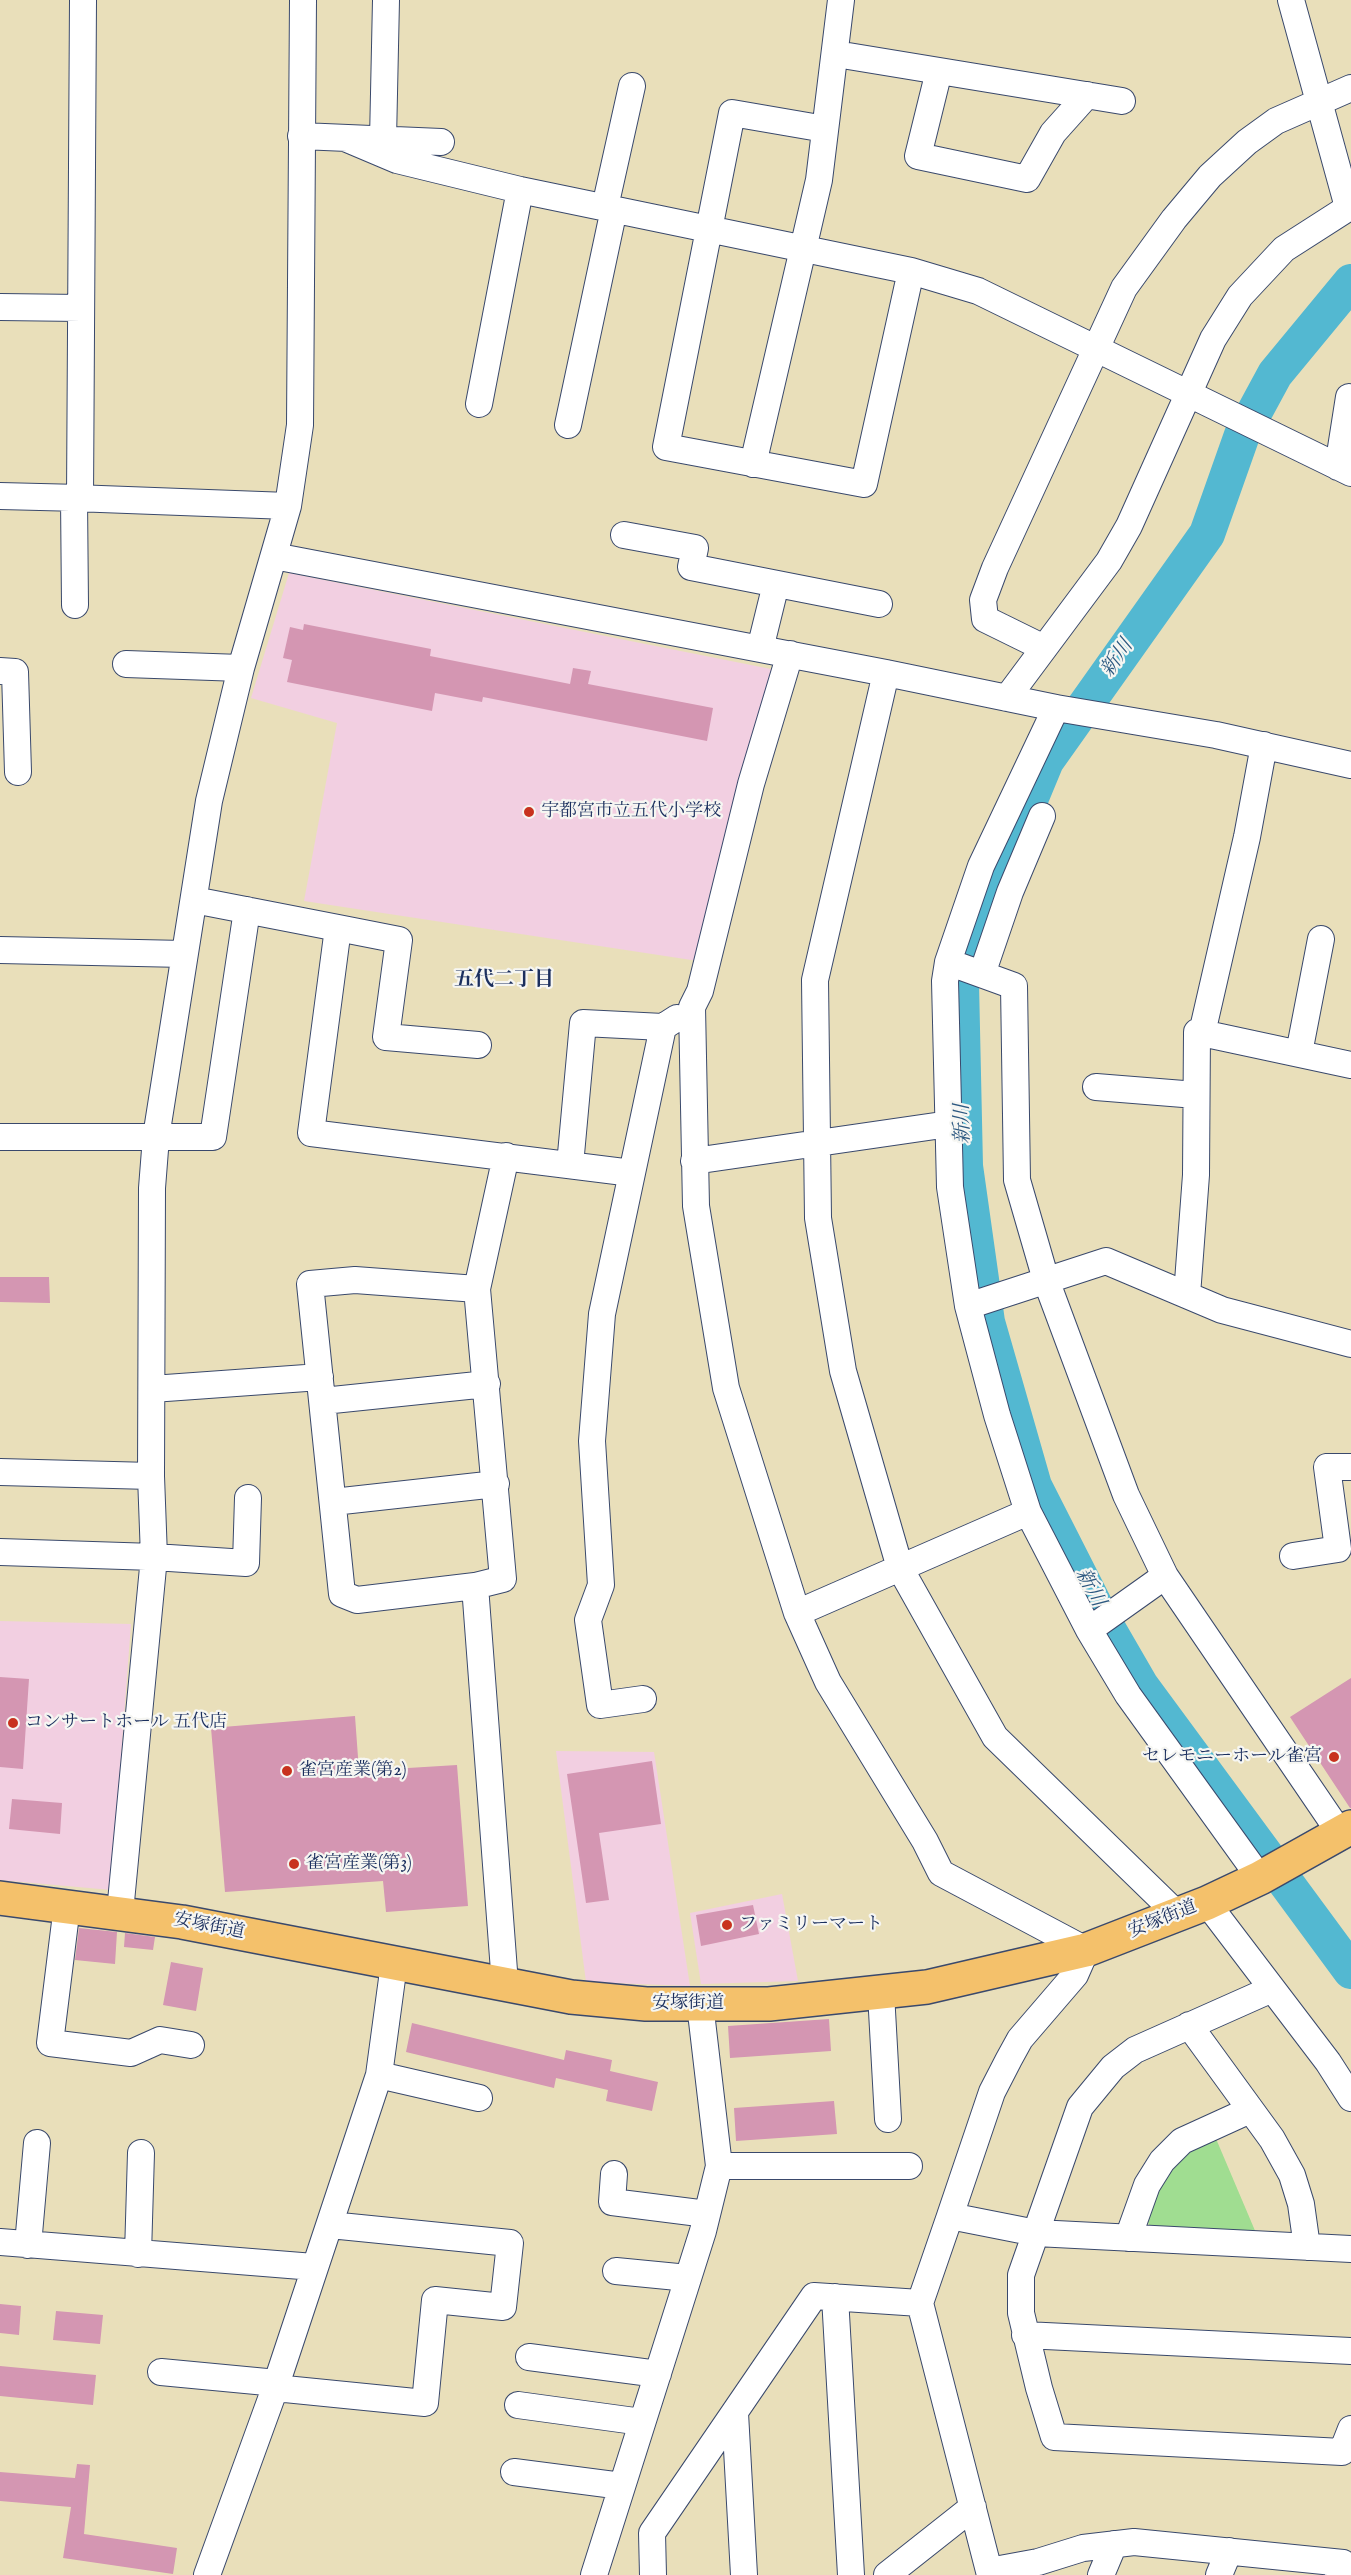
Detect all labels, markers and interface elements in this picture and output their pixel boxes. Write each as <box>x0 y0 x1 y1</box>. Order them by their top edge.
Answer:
water label: 新川 <box>1097 636 1139 682</box>
place label: 宇都宮市立五代小学校 <box>541 801 721 823</box>
marker: 宇都宮市立五代小学校 <box>522 805 536 819</box>
district label: 五代二丁目 <box>454 969 554 993</box>
water label: 新川 <box>952 1104 976 1144</box>
water label: 新川 <box>1069 1565 1109 1611</box>
place label: コンサートホール 五代店 <box>25 1712 227 1734</box>
marker: コンサートホール 五代店 <box>6 1716 20 1730</box>
place label: セレモニーホール雀宮 <box>1142 1746 1322 1768</box>
marker: セレモニーホール雀宮 <box>1327 1750 1341 1764</box>
place label: 雀宮産業(第2) <box>299 1760 407 1782</box>
marker: 雀宮産業(第2) <box>280 1764 294 1778</box>
place label: 雀宮産業(第3) <box>306 1853 412 1875</box>
marker: 雀宮産業(第3) <box>287 1857 301 1871</box>
street label: 安塚街道 <box>1126 1897 1200 1943</box>
street label: 安塚街道 <box>172 1910 246 1944</box>
place label: ファミリーマート <box>739 1914 883 1936</box>
marker: ファミリーマート <box>720 1918 734 1932</box>
street label: 安塚街道 <box>652 1993 724 2015</box>

